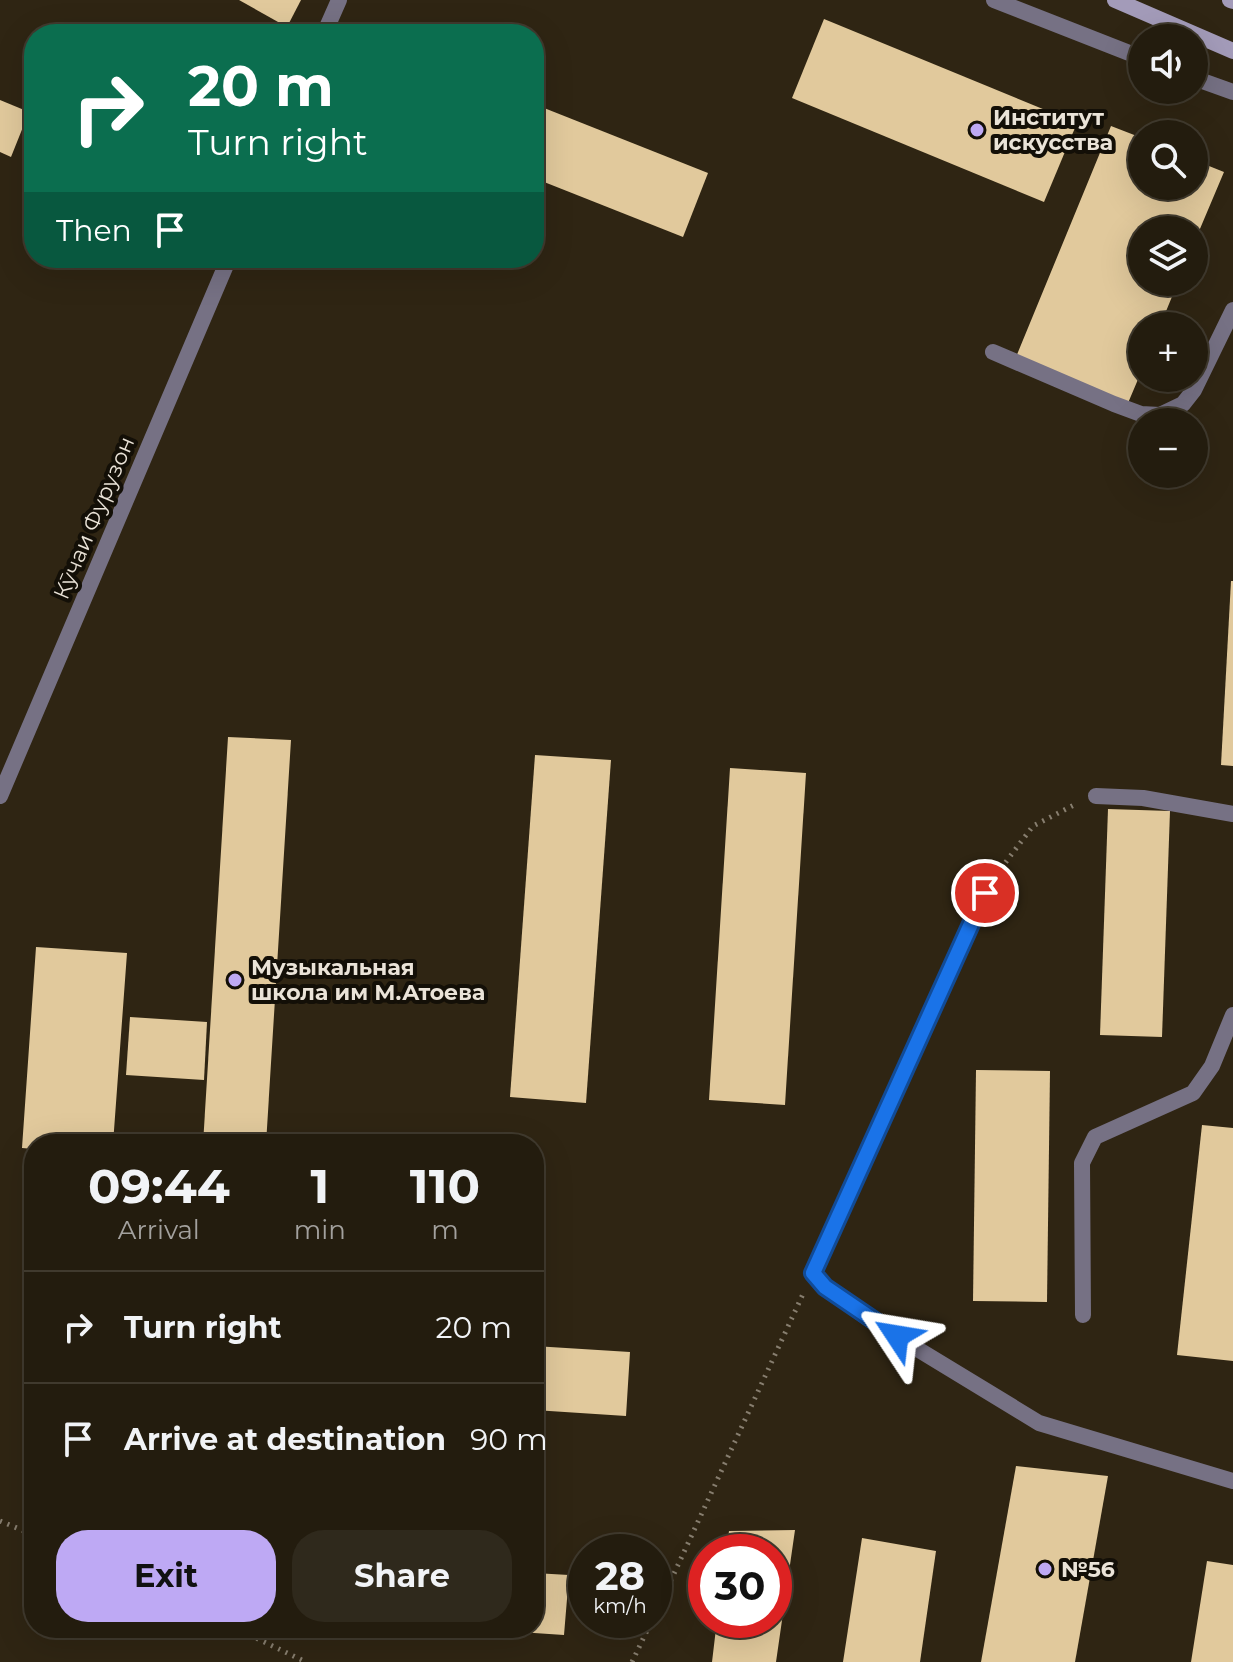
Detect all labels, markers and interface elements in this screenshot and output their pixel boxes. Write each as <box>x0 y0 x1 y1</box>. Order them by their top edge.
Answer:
map controls <box>1128 24 1208 488</box>
button: sound <box>1128 24 1208 104</box>
text: 20 m <box>188 52 334 120</box>
icon: right <box>56 56 160 160</box>
place label: Институт искусства <box>993 104 1113 156</box>
text: Turn right <box>188 120 368 164</box>
button: search <box>1128 120 1208 200</box>
marker: Институт искусства <box>968 121 986 139</box>
icon: arrive <box>148 208 192 252</box>
text: Then <box>56 212 132 249</box>
button: layers <box>1128 216 1208 296</box>
button: + <box>1128 312 1208 392</box>
button: − <box>1128 408 1208 488</box>
street label: Кӯчаи Фурузон <box>48 433 140 603</box>
pin <box>951 859 1019 927</box>
icon: arrive <box>963 871 1007 915</box>
place label: Музыкальная школа им М.Атоева <box>251 954 485 1006</box>
marker: Музыкальная школа им М.Атоева <box>226 971 244 989</box>
text: 09:44 <box>88 1157 230 1215</box>
text: 1 <box>310 1157 329 1215</box>
text: 110 <box>410 1157 480 1215</box>
text: Arrival <box>118 1214 200 1246</box>
text: min <box>294 1214 346 1246</box>
text: m <box>431 1214 459 1246</box>
position arrow <box>855 1294 939 1378</box>
icon: right <box>56 1305 100 1349</box>
text: Turn right <box>124 1309 281 1346</box>
text: 20 m <box>435 1309 512 1346</box>
icon: arrive <box>56 1417 100 1461</box>
text: Arrive at destination <box>124 1421 446 1458</box>
text: 90 m <box>470 1421 548 1458</box>
button: Exit <box>56 1530 276 1622</box>
button: Share <box>292 1530 512 1622</box>
speed limit sign: 30 <box>688 1534 792 1638</box>
text: 28 <box>595 1551 645 1600</box>
place label: №56 <box>1061 1556 1115 1583</box>
marker: №56 <box>1036 1560 1054 1578</box>
text: km/h <box>593 1594 647 1618</box>

